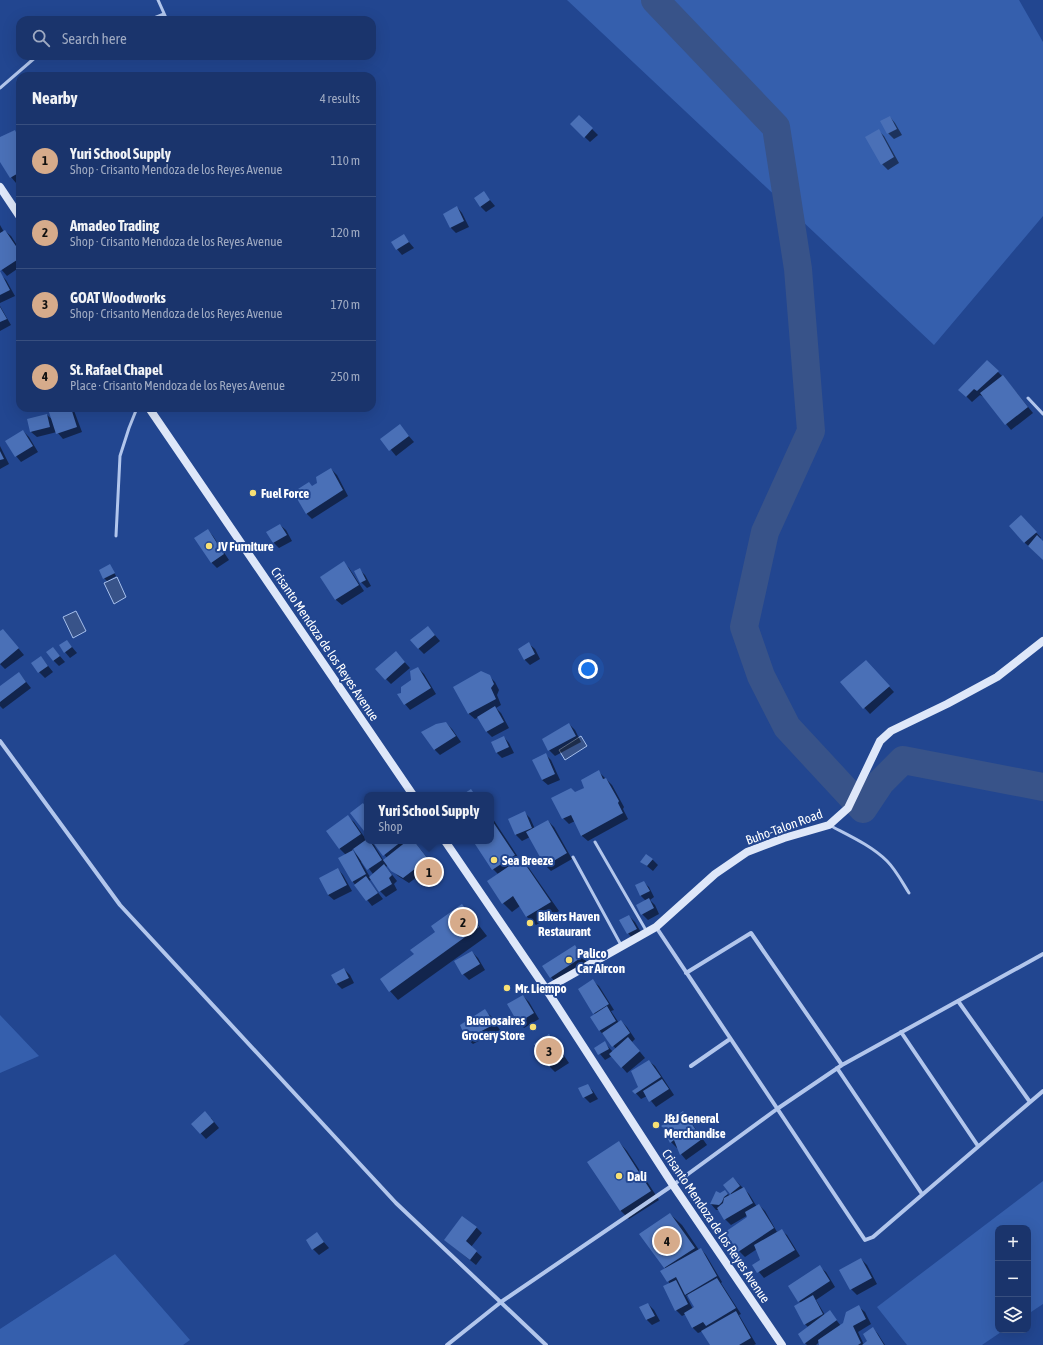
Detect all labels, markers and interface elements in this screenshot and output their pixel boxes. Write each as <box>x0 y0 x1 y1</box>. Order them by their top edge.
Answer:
search box <box>16 16 376 60</box>
icon: search <box>30 27 52 49</box>
text: Search here <box>62 30 127 47</box>
text: Nearby <box>32 88 78 108</box>
text: 4 results <box>320 91 360 106</box>
text: Yuri School Supply <box>70 145 171 162</box>
text: 1 <box>42 153 48 168</box>
text: 110 m <box>331 153 360 168</box>
text: Shop · Crisanto Mendoza de los Reyes Avenue <box>70 162 282 177</box>
text: Amadeo Trading <box>70 217 159 234</box>
text: 2 <box>42 225 48 240</box>
text: 120 m <box>331 225 360 240</box>
text: Shop · Crisanto Mendoza de los Reyes Avenue <box>70 234 282 249</box>
text: GOAT Woodworks <box>70 289 166 306</box>
text: 3 <box>42 297 48 312</box>
text: 170 m <box>331 297 360 312</box>
text: Shop · Crisanto Mendoza de los Reyes Avenue <box>70 306 282 321</box>
text: St. Rafael Chapel <box>70 361 163 378</box>
text: 4 <box>42 369 48 384</box>
text: 250 m <box>331 369 360 384</box>
text: Place · Crisanto Mendoza de los Reyes Avenue <box>70 378 285 393</box>
place label: Fuel Force <box>261 486 309 501</box>
marker: Fuel Force <box>248 488 258 498</box>
place label: JV Furniture <box>216 539 274 554</box>
marker: JV Furniture <box>204 541 214 551</box>
street label: Crisanto Mendoza de los Reyes Avenue <box>268 564 382 724</box>
your location <box>578 659 598 679</box>
popup <box>364 792 494 844</box>
text: Yuri School Supply <box>379 802 479 819</box>
street label: Buho-Talon Road <box>744 806 824 848</box>
text: Shop <box>379 819 403 834</box>
place label: Sea Breeze <box>502 853 553 868</box>
marker: Sea Breeze <box>489 855 499 865</box>
pin: 1 <box>416 857 442 887</box>
pin: 2 <box>450 907 476 937</box>
place label: Bikers Haven Restaurant <box>538 909 600 939</box>
marker: Bikers Haven Restaurant <box>525 918 535 928</box>
place label: Palico Car Aircon <box>577 946 625 976</box>
marker: Palico Car Aircon <box>564 955 574 965</box>
place label: Mr. Liempo <box>515 981 567 996</box>
marker: Mr. Liempo <box>502 983 512 993</box>
place label: Buenosaires Grocery Store <box>462 1013 525 1043</box>
marker: Buenosaires Grocery Store <box>528 1022 538 1032</box>
pin: 3 <box>536 1036 562 1066</box>
place label: J&J General Merchandise <box>663 1111 726 1141</box>
marker: J&J General Merchandise <box>651 1120 661 1130</box>
street label: Crisanto Mendoza de los Reyes Avenue <box>659 1146 773 1306</box>
place label: Dali <box>627 1169 647 1184</box>
marker: Dali <box>614 1171 624 1181</box>
map controls <box>995 1225 1031 1333</box>
button: + <box>995 1225 1031 1261</box>
pin: 4 <box>654 1226 680 1256</box>
button: − <box>995 1261 1031 1297</box>
button: layers <box>995 1297 1031 1333</box>

